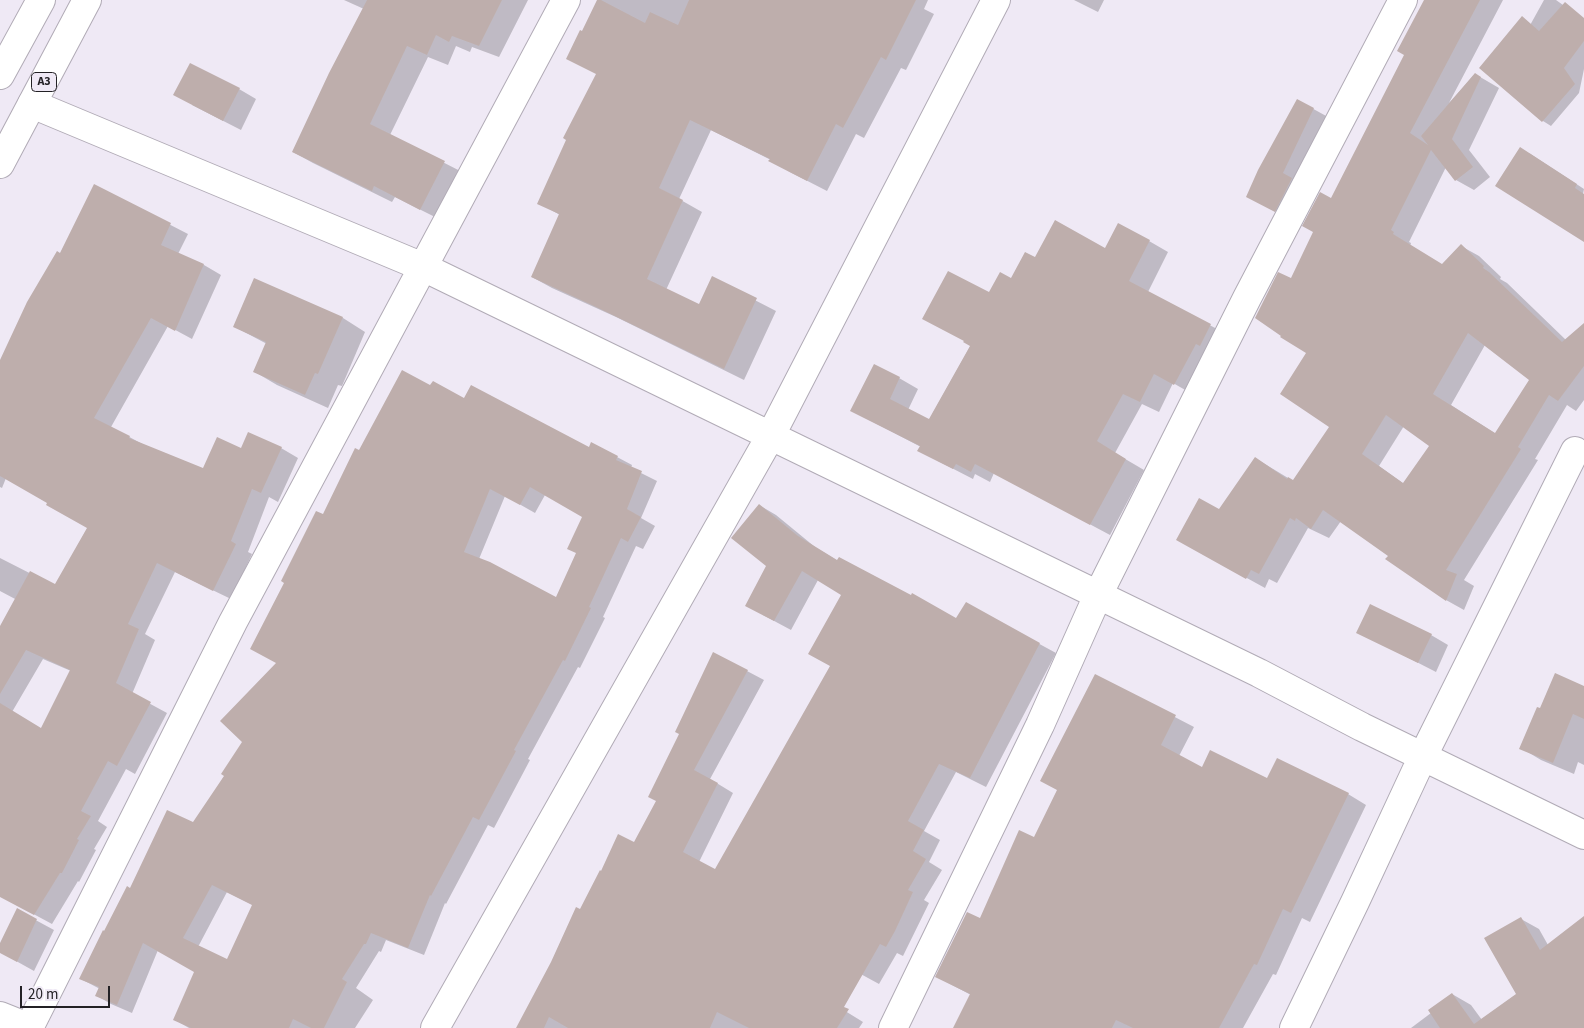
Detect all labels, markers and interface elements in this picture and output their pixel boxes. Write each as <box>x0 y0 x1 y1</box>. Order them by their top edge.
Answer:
road number: A3 <box>32 72 56 91</box>
scale bar <box>22 976 112 1008</box>
text: 20 m <box>28 984 58 1005</box>

